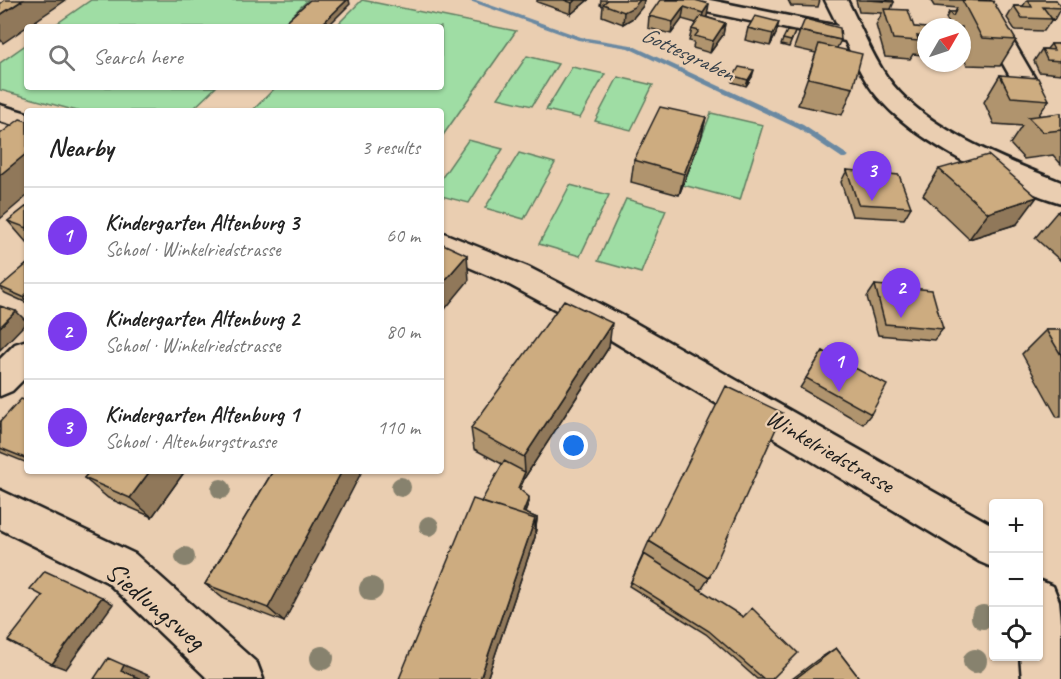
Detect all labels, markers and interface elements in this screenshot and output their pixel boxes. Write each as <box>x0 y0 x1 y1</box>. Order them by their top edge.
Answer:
north arrow <box>917 18 971 72</box>
water label: Gottesgraben <box>637 20 740 88</box>
search box <box>24 24 444 90</box>
icon: search <box>45 41 78 74</box>
text: Search here <box>93 43 183 71</box>
text: Nearby <box>48 131 113 164</box>
text: 3 results <box>361 135 420 160</box>
pin: 3 <box>852 152 892 201</box>
text: Kindergarten Altenburg 3 <box>105 209 299 237</box>
text: 1 <box>63 223 72 248</box>
text: 60 m <box>386 223 420 248</box>
text: School · Winkelriedstrasse <box>105 237 280 262</box>
pin: 2 <box>882 268 920 318</box>
text: Kindergarten Altenburg 2 <box>105 305 299 333</box>
text: 2 <box>63 319 72 344</box>
text: 80 m <box>386 319 420 344</box>
text: School · Winkelriedstrasse <box>105 333 280 358</box>
pin: 1 <box>820 342 858 392</box>
text: Kindergarten Altenburg 1 <box>105 401 299 429</box>
street label: Winkelriedstrasse <box>761 402 901 501</box>
text: 3 <box>63 415 72 440</box>
text: 110 m <box>377 415 420 440</box>
text: School · Altenburgstrasse <box>105 429 276 454</box>
your location <box>559 431 588 460</box>
map controls <box>989 499 1043 661</box>
button: + <box>989 499 1043 553</box>
street label: Siedlungsweg <box>98 553 214 658</box>
button: − <box>989 553 1043 607</box>
button: locate <box>989 607 1043 661</box>

